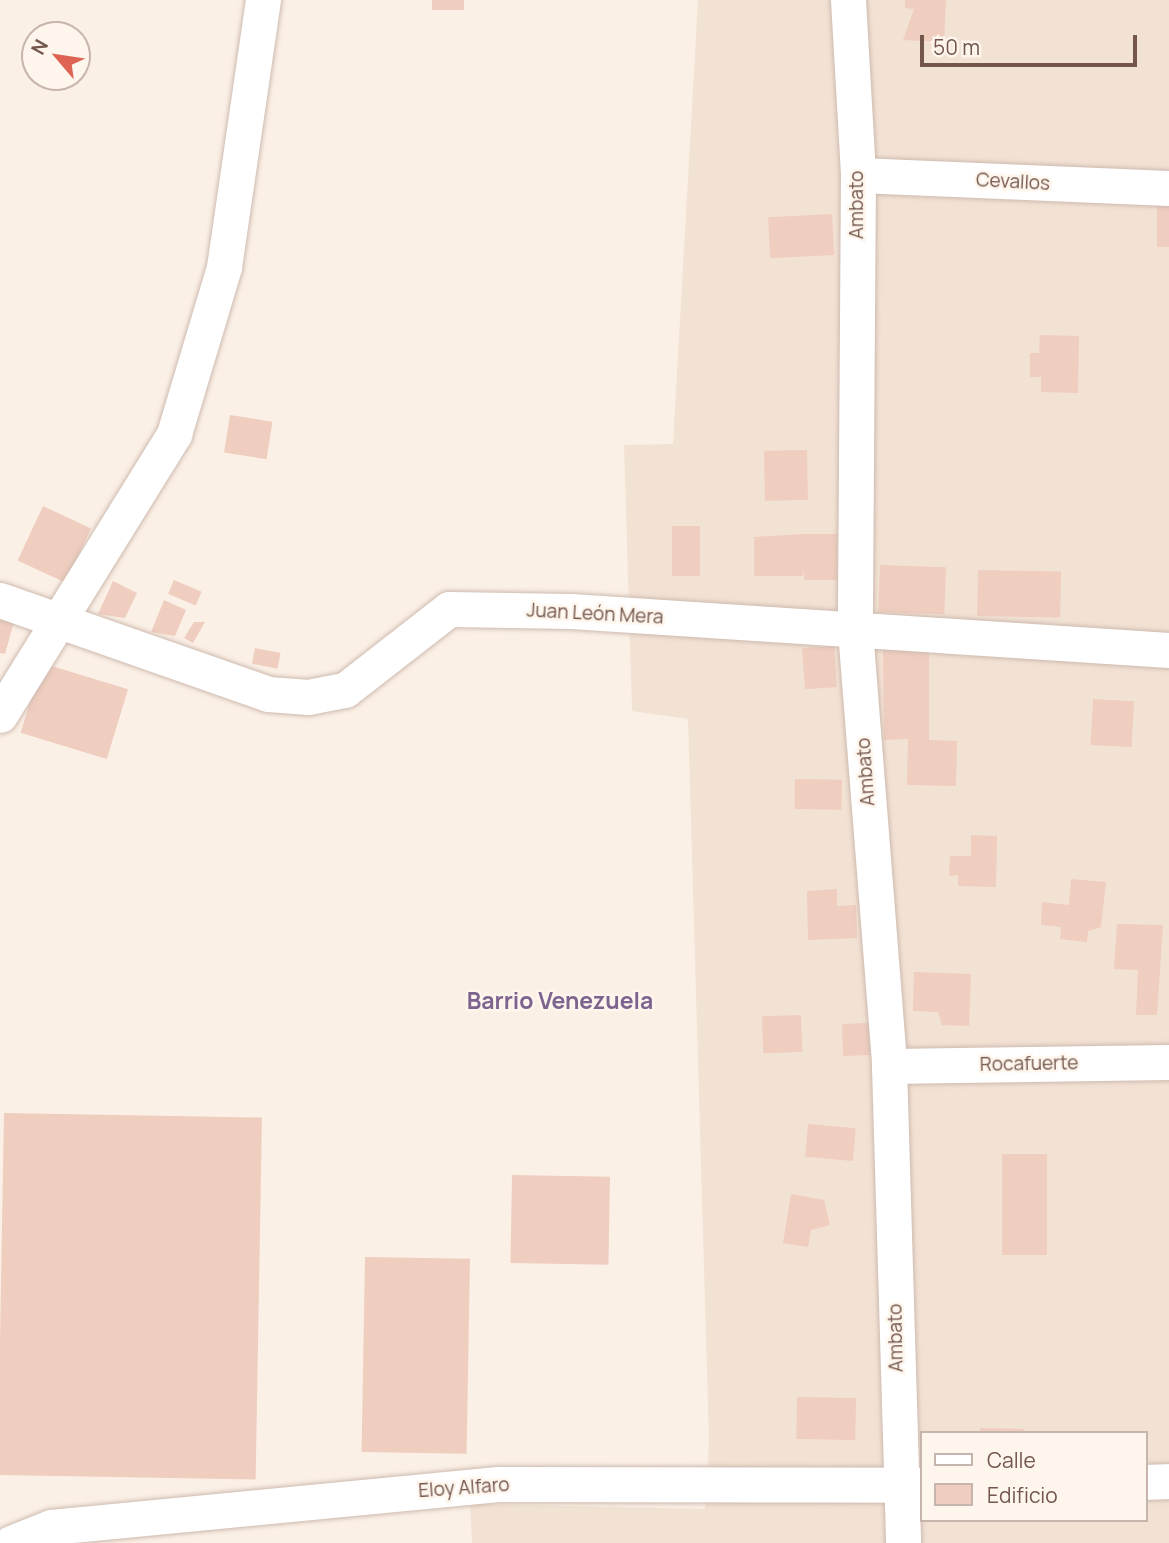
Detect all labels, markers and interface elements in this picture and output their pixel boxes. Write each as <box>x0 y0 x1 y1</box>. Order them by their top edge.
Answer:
north arrow <box>21 21 91 91</box>
scale bar <box>924 21 1141 65</box>
text: 50 m <box>933 33 980 61</box>
text: N <box>25 35 54 59</box>
street label: Cevallos <box>975 169 1051 195</box>
street label: Ambato <box>846 171 868 239</box>
street label: Juan León Mera <box>526 599 664 629</box>
street label: Ambato <box>852 737 880 807</box>
district label: Barrio Venezuela <box>467 986 653 1014</box>
street label: Rocafuerte <box>980 1052 1078 1076</box>
street label: Ambato <box>884 1304 908 1372</box>
legend <box>920 1431 1148 1522</box>
text: Calle <box>987 1446 1036 1474</box>
street label: Eloy Alfaro <box>418 1473 510 1503</box>
text: Edificio <box>987 1481 1058 1509</box>

